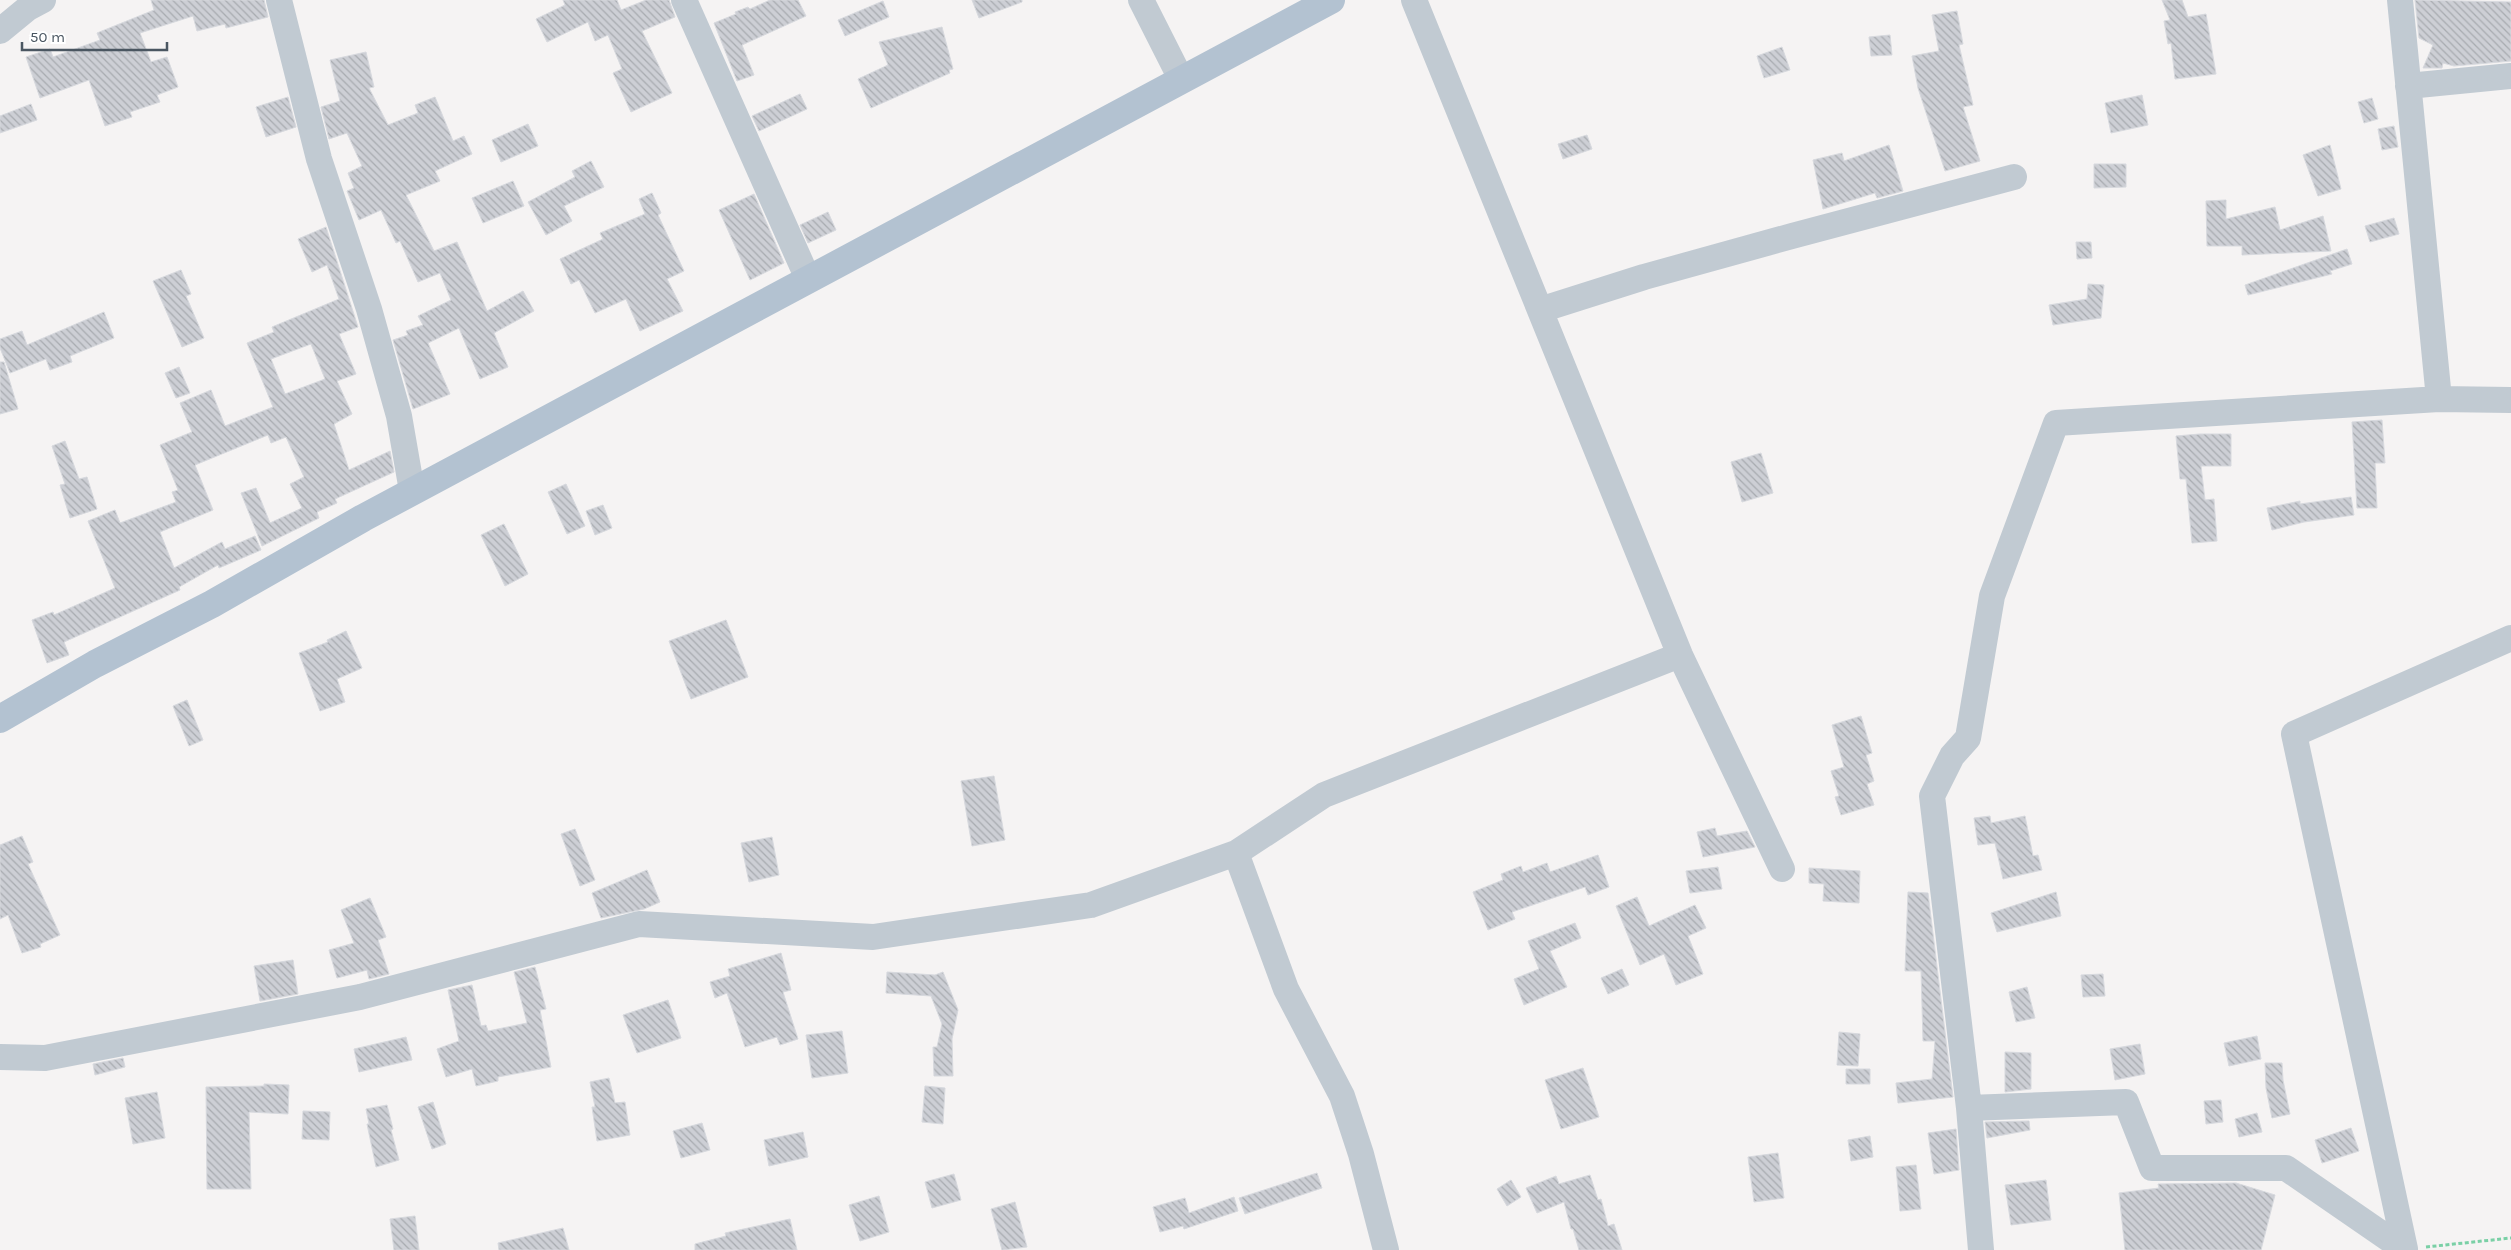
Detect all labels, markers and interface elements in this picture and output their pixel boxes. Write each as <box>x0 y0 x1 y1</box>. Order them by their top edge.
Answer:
scale bar <box>22 20 168 52</box>
text: 50 m <box>30 28 65 46</box>

